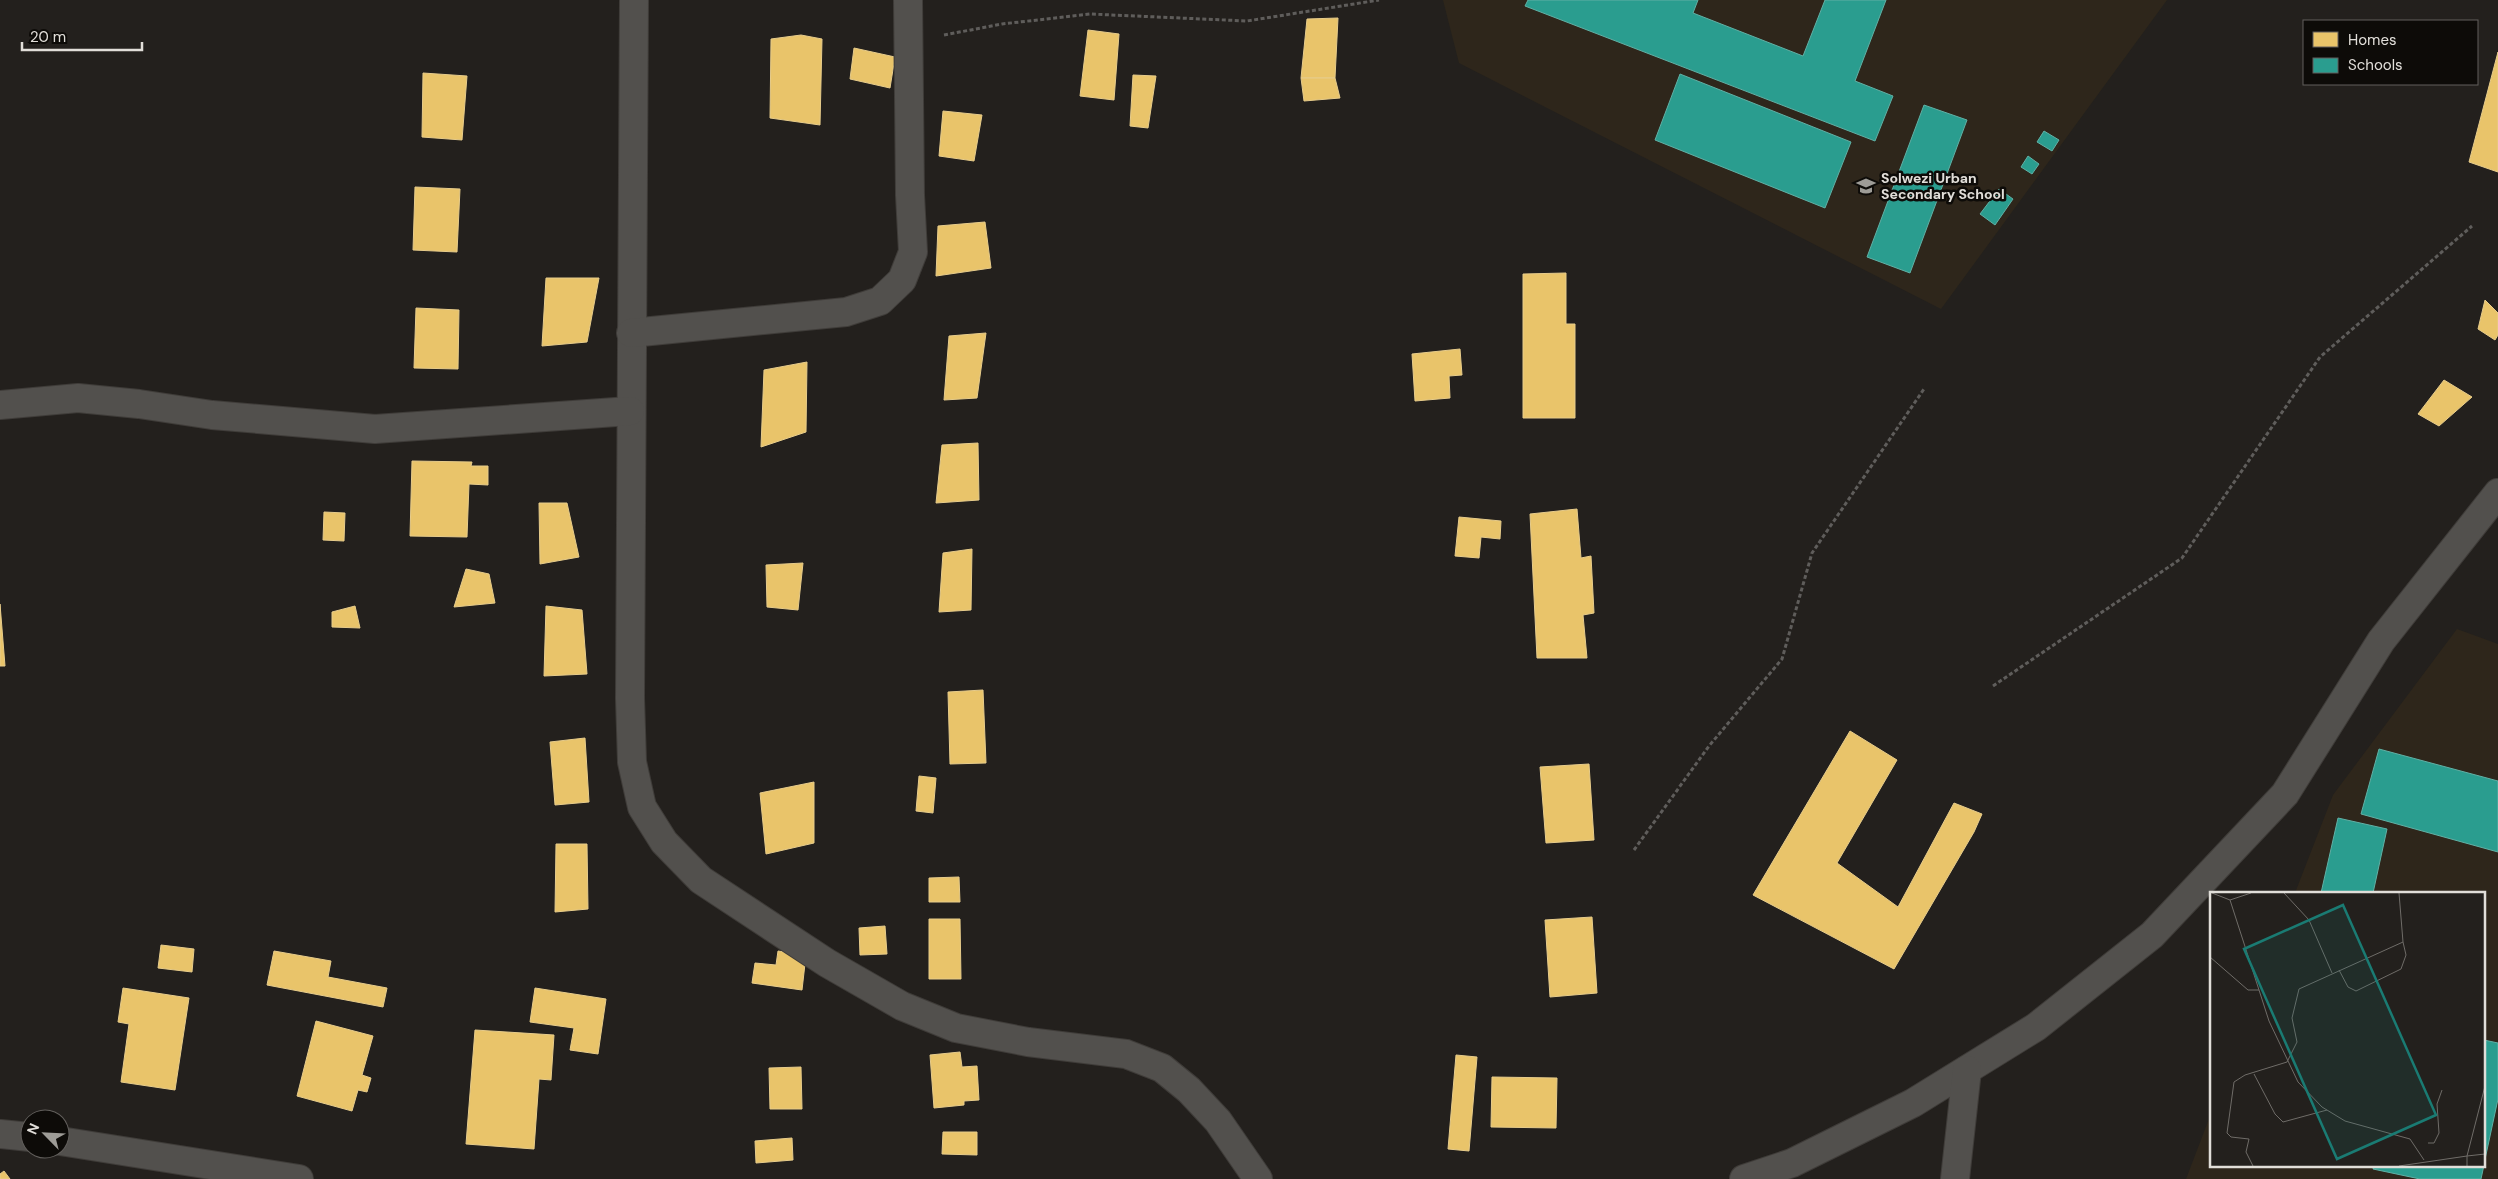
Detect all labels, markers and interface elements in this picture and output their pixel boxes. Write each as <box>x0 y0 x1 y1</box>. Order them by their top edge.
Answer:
scale bar <box>22 20 142 52</box>
legend <box>2303 20 2478 85</box>
text: 20 m <box>30 27 66 47</box>
text: Homes <box>2348 30 2397 50</box>
text: Schools <box>2348 55 2403 75</box>
place label: Solwezi Urban Secondary School <box>1881 169 2005 203</box>
school or university icon: Solwezi Urban Secondary School <box>1855 175 1877 197</box>
inset map <box>2210 892 2486 1166</box>
north arrow <box>20 1109 70 1159</box>
text: N <box>23 1120 43 1137</box>

